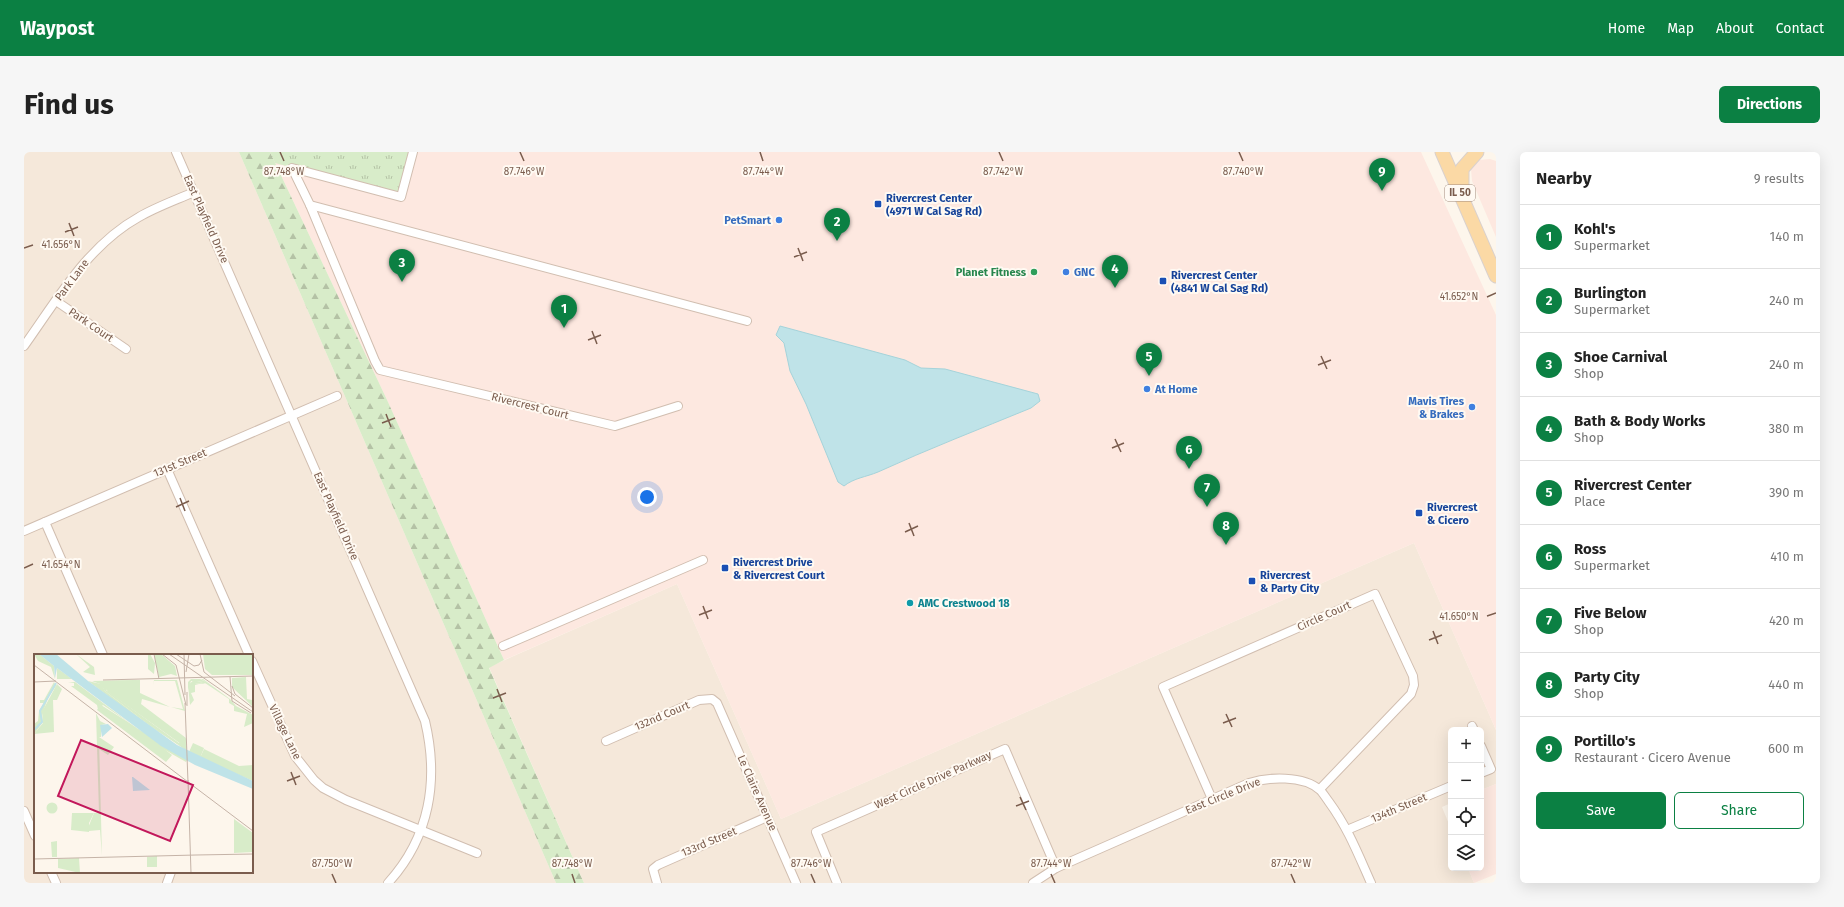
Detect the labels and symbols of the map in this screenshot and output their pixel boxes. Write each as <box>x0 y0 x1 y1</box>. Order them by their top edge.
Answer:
pin: 9 <box>1369 158 1395 191</box>
text: 87.748°W <box>264 166 305 178</box>
text: 87.746°W <box>504 166 545 178</box>
text: 87.744°W <box>743 166 784 178</box>
text: 87.742°W <box>983 166 1024 178</box>
text: 87.740°W <box>1223 166 1264 178</box>
street label: East Playfield Drive <box>181 173 231 265</box>
road number: IL 50 <box>1445 185 1475 201</box>
place label: Rivercrest Center (4971 W Cal Sag Rd) <box>886 192 982 218</box>
marker: Rivercrest Center (4971 W Cal Sag Rd) <box>873 199 883 209</box>
pin: 2 <box>824 208 850 241</box>
place label: PetSmart <box>724 214 772 227</box>
marker: PetSmart <box>774 215 784 225</box>
text: 41.656°N <box>42 239 80 251</box>
pin: 3 <box>389 249 415 282</box>
pin: 4 <box>1102 255 1128 288</box>
street label: Park Lane <box>52 257 92 303</box>
place label: Planet Fitness <box>956 266 1027 279</box>
place label: GNC <box>1074 266 1095 279</box>
marker: Planet Fitness <box>1029 267 1039 277</box>
marker: GNC <box>1061 267 1071 277</box>
place label: Rivercrest Center (4841 W Cal Sag Rd) <box>1171 269 1268 295</box>
marker: Rivercrest Center (4841 W Cal Sag Rd) <box>1158 276 1168 286</box>
text: 41.652°N <box>1440 291 1478 303</box>
pin: 1 <box>551 295 577 328</box>
street label: Park Court <box>66 305 116 345</box>
pin: 5 <box>1136 343 1162 376</box>
place label: At Home <box>1154 383 1197 396</box>
marker: At Home <box>1142 384 1152 394</box>
street label: Rivercrest Court <box>490 390 570 422</box>
place label: Mavis Tires & Brakes <box>1408 395 1465 421</box>
marker: Mavis Tires & Brakes <box>1467 402 1477 412</box>
pin: 6 <box>1176 436 1202 469</box>
street label: 131st Street <box>151 446 209 480</box>
street label: East Playfield Drive <box>311 470 361 562</box>
pin: 7 <box>1194 474 1220 507</box>
your location <box>637 487 657 507</box>
place label: Rivercrest & Cicero <box>1427 501 1478 527</box>
marker: Rivercrest & Cicero <box>1414 508 1424 518</box>
pin: 8 <box>1213 512 1239 545</box>
place label: Rivercrest Drive & Rivercrest Court <box>733 556 825 582</box>
text: 41.654°N <box>41 559 81 571</box>
marker: Rivercrest Drive & Rivercrest Court <box>720 563 730 573</box>
place label: Rivercrest & Party City <box>1260 569 1320 595</box>
marker: Rivercrest & Party City <box>1247 576 1257 586</box>
place label: AMC Crestwood 18 <box>917 597 1010 610</box>
marker: AMC Crestwood 18 <box>905 598 915 608</box>
street label: Circle Court <box>1295 598 1353 634</box>
text: 41.650°N <box>1439 611 1479 623</box>
inset map <box>34 654 253 873</box>
street label: 132nd Court <box>633 699 691 733</box>
street label: Village Lane <box>266 702 304 762</box>
street label: West Circle Drive Parkway <box>872 748 994 812</box>
street label: Le Claire Avenue <box>734 753 780 833</box>
street label: East Circle Drive <box>1183 775 1263 817</box>
street label: 134th Street <box>1369 790 1429 826</box>
street label: 133rd Street <box>679 824 739 860</box>
text: 87.750°W <box>312 858 353 870</box>
text: 87.748°W <box>552 858 593 870</box>
text: 87.746°W <box>791 858 832 870</box>
text: 87.744°W <box>1031 858 1072 870</box>
text: 87.742°W <box>1271 858 1312 870</box>

